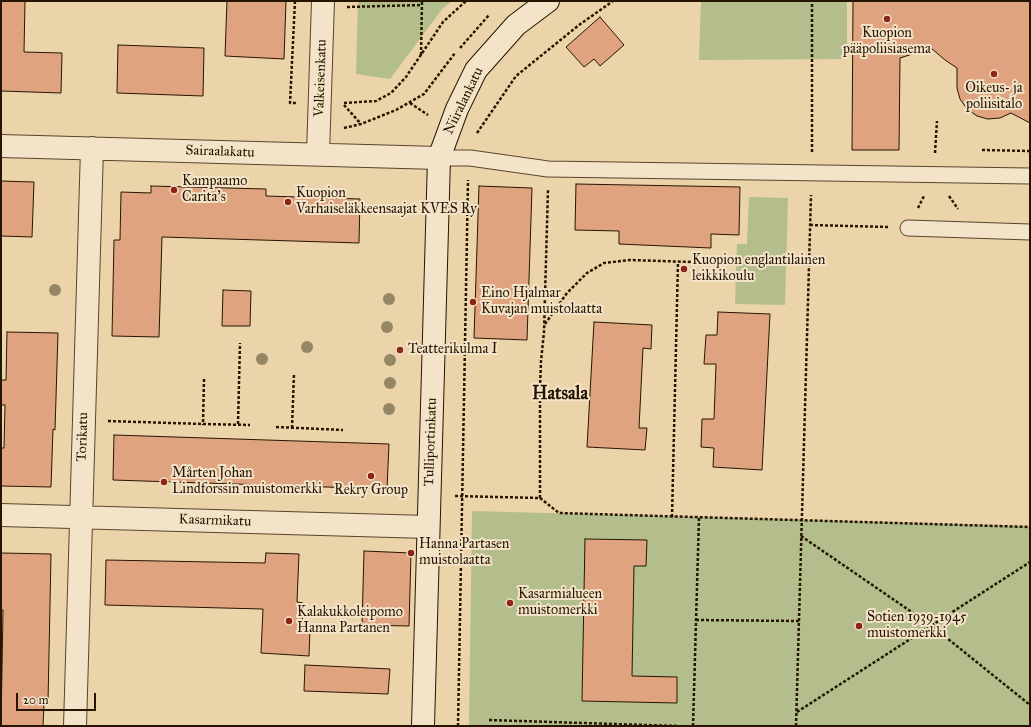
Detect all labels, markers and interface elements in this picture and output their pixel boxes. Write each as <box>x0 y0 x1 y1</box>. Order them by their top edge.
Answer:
marker: Kuopion pääpoliisiasema <box>882 14 892 24</box>
place label: Kuopion pääpoliisiasema <box>843 26 931 58</box>
street label: Valkeisenkatu <box>311 39 331 117</box>
street label: Niiralankatu <box>440 65 488 137</box>
marker: Oikeus- ja poliisitalo <box>989 69 999 79</box>
place label: Oikeus- ja poliisitalo <box>965 81 1023 114</box>
street label: Sairaalakatu <box>185 142 255 162</box>
place label: Kampaamo Carita's <box>182 174 247 206</box>
marker: Kampaamo Carita's <box>169 185 179 195</box>
place label: Kuopion Varhaiseläkkeensaajat KVES Ry <box>296 186 477 218</box>
marker: Kuopion Varhaiseläkkeensaajat KVES Ry <box>283 197 293 207</box>
place label: Kuopion englantilainen leikkikoulu <box>692 253 825 286</box>
marker: Kuopion englantilainen leikkikoulu <box>679 264 689 274</box>
place label: Eino Hjalmar Kuvajan muistolaatta <box>481 286 602 318</box>
marker: Eino Hjalmar Kuvajan muistolaatta <box>468 297 478 307</box>
place label: Teatterikulma I <box>408 342 497 358</box>
marker: Teatterikulma I <box>395 345 405 355</box>
district label: Hatsala <box>532 384 588 406</box>
street label: Tulliportinkatu <box>421 397 441 487</box>
street label: Torikatu <box>74 412 92 462</box>
place label: Mårten Johan Lindforssin muistomerkki <box>172 466 322 498</box>
marker: Rekry Group <box>366 471 376 481</box>
marker: Mårten Johan Lindforssin muistomerkki <box>159 477 169 487</box>
place label: Rekry Group <box>334 483 408 499</box>
street label: Kasarmikatu <box>178 511 252 531</box>
place label: Hanna Partasen muistolaatta <box>419 537 509 570</box>
marker: Hanna Partasen muistolaatta <box>406 548 416 558</box>
place label: Kasarmialueen muistomerkki <box>518 587 602 620</box>
marker: Kasarmialueen muistomerkki <box>505 598 515 608</box>
place label: Kalakukkoleipomo Hanna Partanen <box>297 605 403 638</box>
place label: Sotien 1939-1945 muistomerkki <box>867 610 966 642</box>
marker: Kalakukkoleipomo Hanna Partanen <box>284 616 294 626</box>
marker: Sotien 1939-1945 muistomerkki <box>854 621 864 631</box>
scale bar <box>18 685 98 711</box>
text: 20 m <box>23 693 49 707</box>

